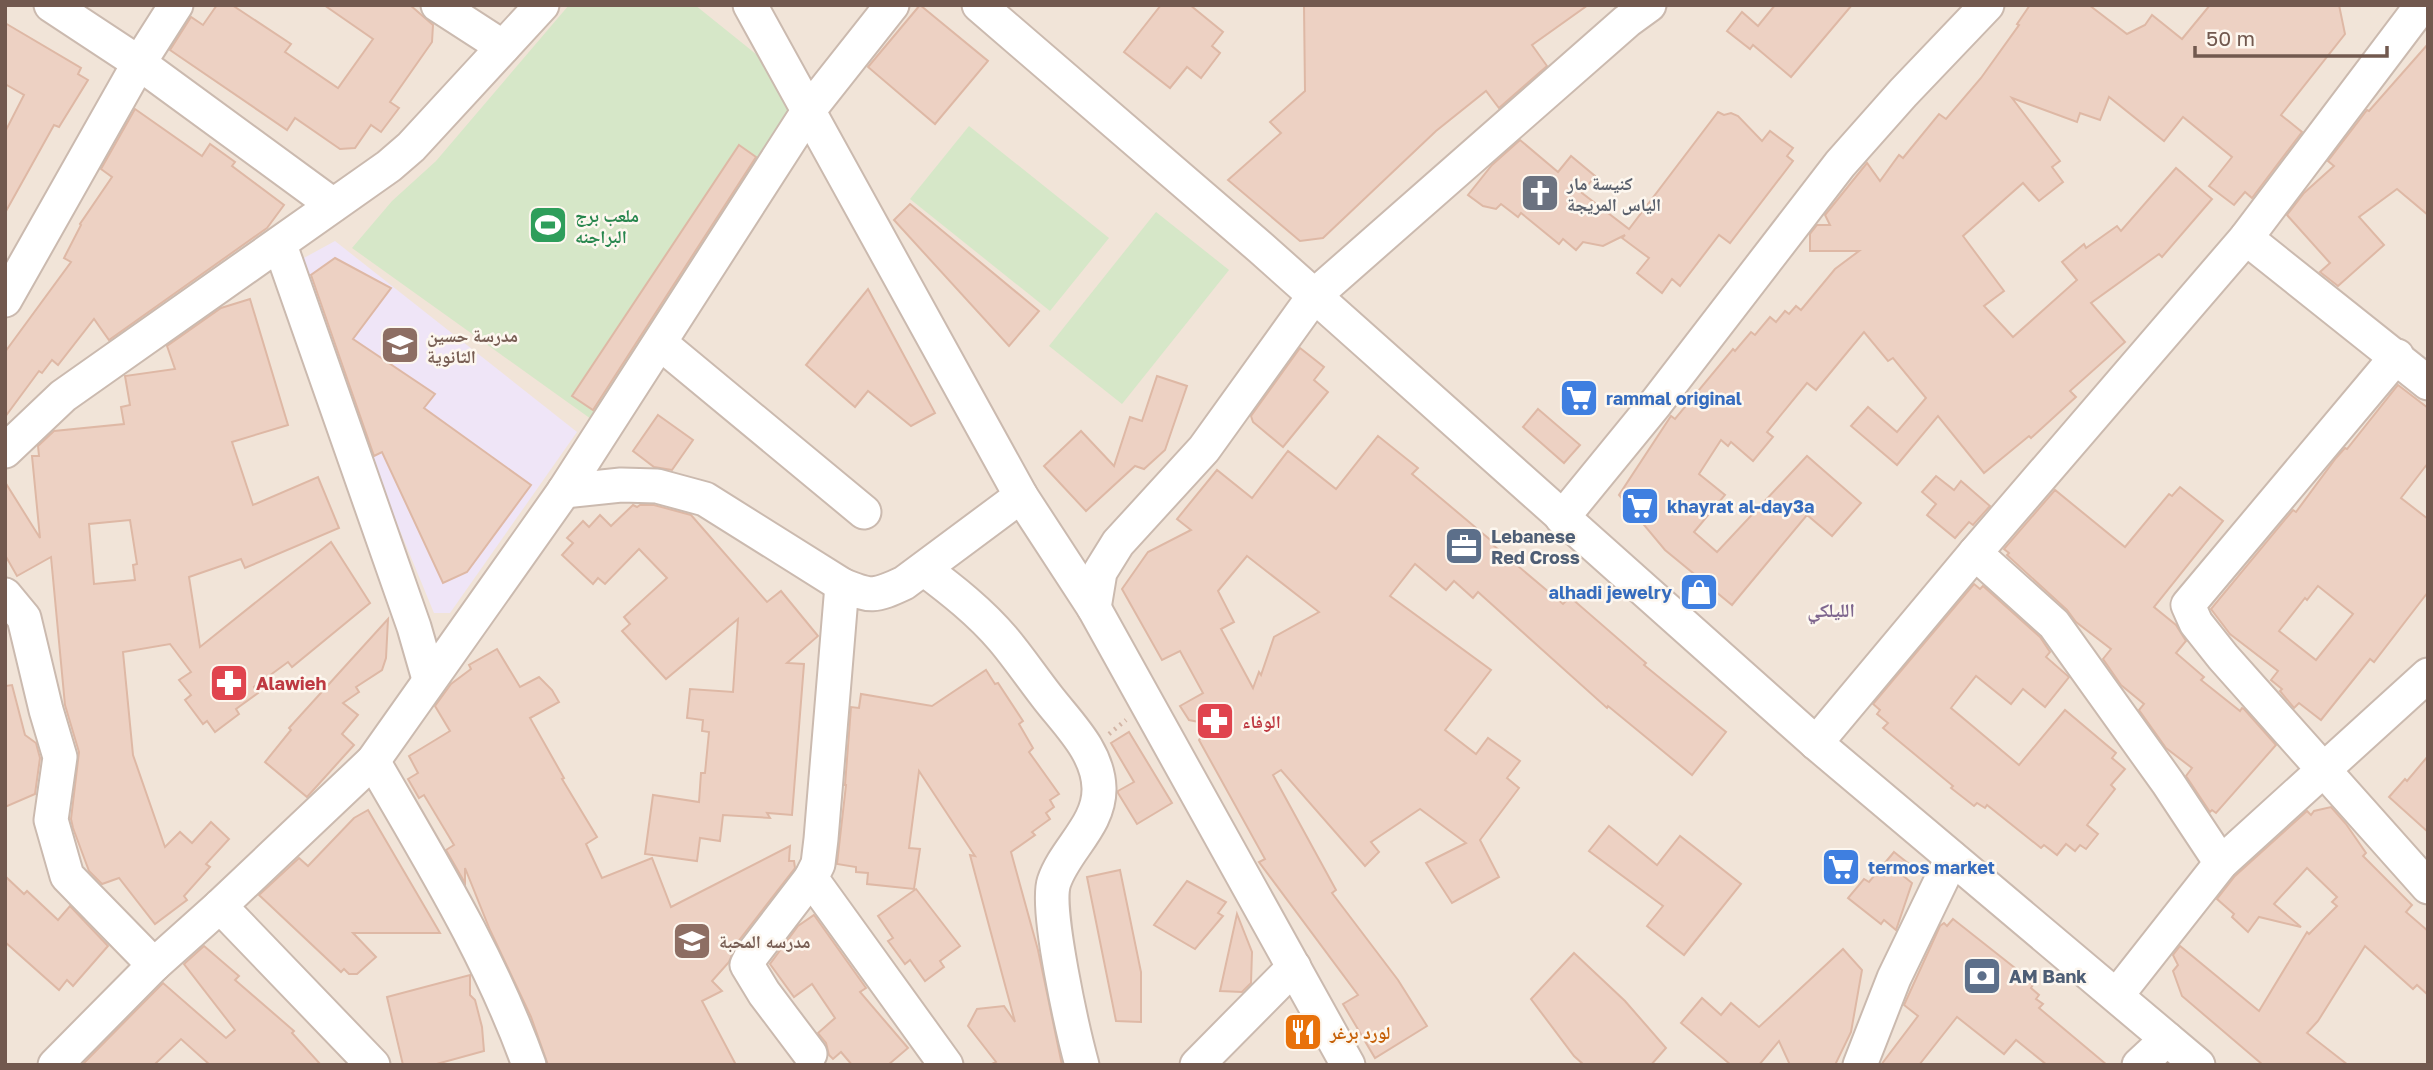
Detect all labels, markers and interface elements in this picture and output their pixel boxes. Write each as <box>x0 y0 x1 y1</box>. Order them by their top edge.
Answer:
scale bar <box>2195 14 2388 58</box>
text: 50 m <box>2206 25 2255 51</box>
church icon: كنيسة مار الياس المريجة <box>1519 172 1561 214</box>
place label: كنيسة مار الياس المريجة <box>1566 172 1661 216</box>
sports icon: ملعب برج البراجنه <box>527 204 569 246</box>
place label: ملعب برج البراجنه <box>575 204 639 248</box>
school or university icon: مدرسة حسين الثانوية <box>379 324 421 366</box>
place label: مدرسة حسين الثانوية <box>427 324 518 367</box>
supermarket icon: rammal original <box>1558 377 1600 419</box>
place label: rammal original <box>1606 387 1742 409</box>
supermarket icon: khayrat al-day3a <box>1619 485 1661 527</box>
place label: khayrat al-day3a <box>1667 495 1814 517</box>
office icon: Lebanese Red Cross <box>1443 525 1485 567</box>
place label: Lebanese Red Cross <box>1491 525 1580 568</box>
shop icon: alhadi jewelry <box>1678 571 1720 613</box>
place label: alhadi jewelry <box>1548 581 1672 603</box>
district label: الليلكي <box>1807 598 1855 625</box>
pharmacy icon: Alawieh <box>208 662 250 704</box>
place label: Alawieh <box>256 672 326 694</box>
pharmacy icon: الوفاء <box>1194 700 1236 742</box>
place label: الوفاء <box>1242 710 1281 732</box>
supermarket icon: termos market <box>1820 846 1862 888</box>
place label: termos market <box>1868 856 1995 878</box>
school or university icon: مدرسه المحبة <box>671 920 713 962</box>
place label: مدرسه المحبة <box>719 930 810 953</box>
bank icon: AM Bank <box>1961 955 2003 997</box>
place label: AM Bank <box>2009 965 2087 987</box>
restaurant icon: لورد برغر <box>1282 1011 1324 1053</box>
place label: لورد برغر <box>1329 1021 1390 1044</box>

